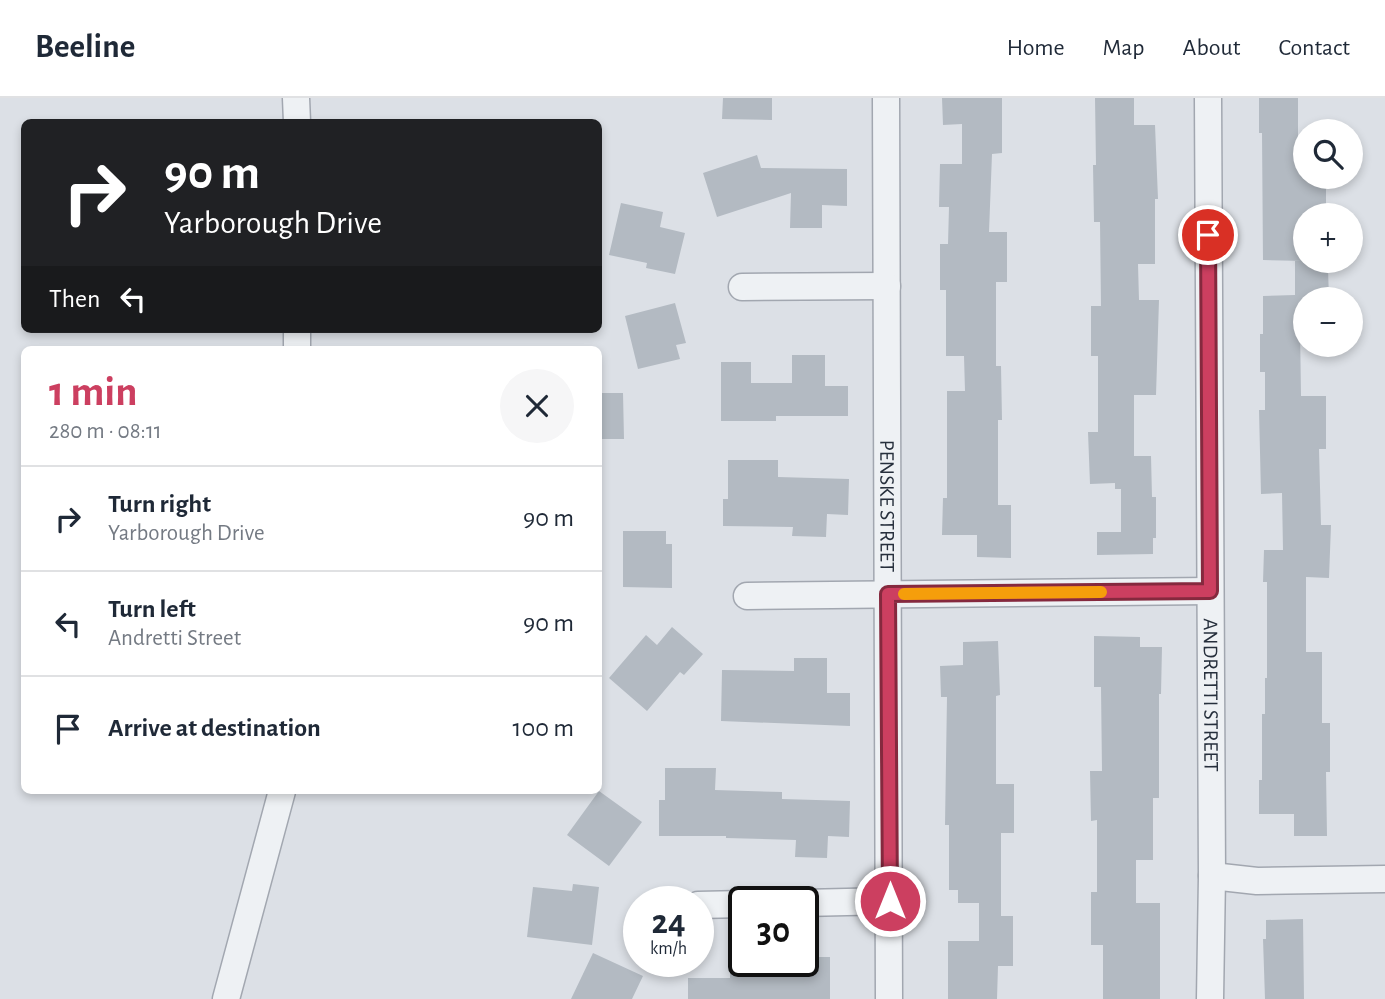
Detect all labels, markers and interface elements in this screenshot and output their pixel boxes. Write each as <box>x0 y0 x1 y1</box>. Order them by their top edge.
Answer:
text: Beeline <box>35 31 135 64</box>
text: Home <box>1007 36 1065 60</box>
text: Map <box>1103 36 1145 60</box>
text: About <box>1183 36 1240 60</box>
text: Contact <box>1278 36 1350 60</box>
map controls <box>1293 119 1363 357</box>
button: search <box>1293 119 1363 189</box>
icon: right <box>49 147 140 238</box>
text: 90 m <box>164 149 260 198</box>
button: + <box>1293 203 1363 273</box>
pin <box>1178 205 1238 265</box>
text: Yarborough Drive <box>164 207 382 239</box>
icon: arrive <box>1189 216 1227 254</box>
icon: left <box>114 280 152 318</box>
text: Then <box>49 286 100 312</box>
button: − <box>1293 287 1363 357</box>
button: close <box>500 369 574 443</box>
text: 1 min <box>49 371 138 413</box>
text: 280 m · 08:11 <box>49 420 162 443</box>
street label: PENSKE STREET <box>877 440 898 572</box>
text: Turn right <box>108 491 211 517</box>
icon: right <box>49 500 87 538</box>
text: 90 m <box>523 505 574 531</box>
text: Yarborough Drive <box>108 522 265 545</box>
text: Turn left <box>108 596 196 622</box>
icon: left <box>49 605 87 643</box>
text: 90 m <box>523 610 574 636</box>
street label: ANDRETTI STREET <box>1200 618 1222 772</box>
text: Andretti Street <box>108 627 241 650</box>
icon: arrive <box>49 710 87 748</box>
text: Arrive at destination <box>108 715 321 741</box>
text: 100 m <box>513 715 574 741</box>
position arrow <box>853 864 927 938</box>
speed limit sign: 30 <box>728 886 819 977</box>
text: 24 <box>651 905 686 940</box>
text: km/h <box>650 940 687 958</box>

